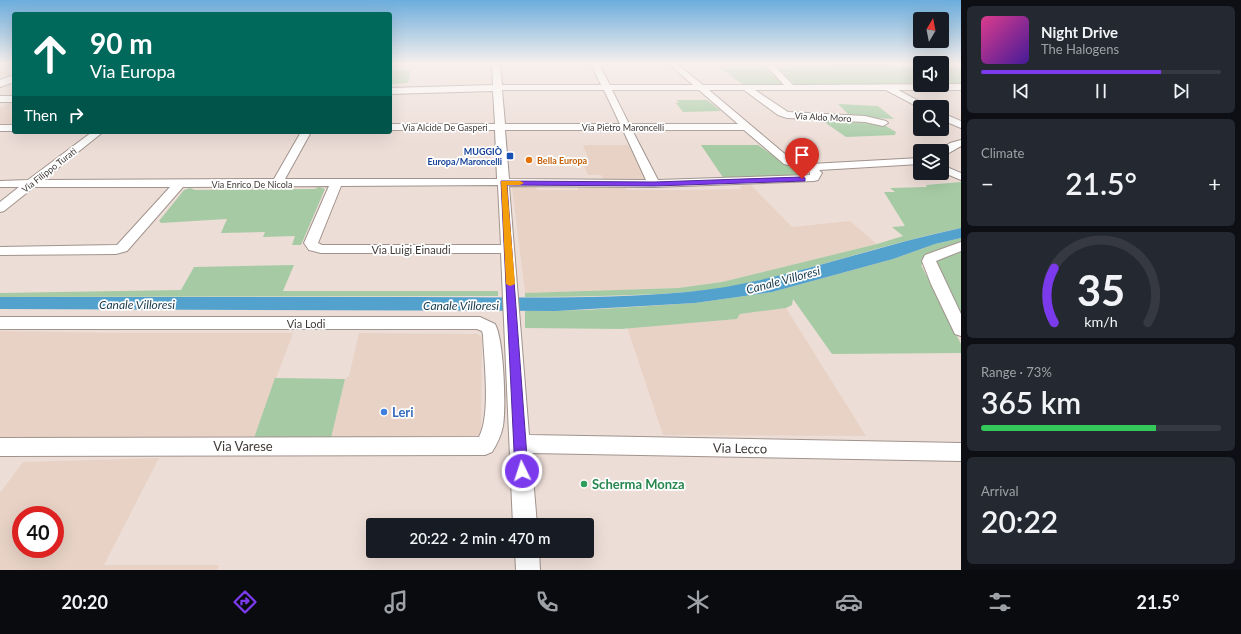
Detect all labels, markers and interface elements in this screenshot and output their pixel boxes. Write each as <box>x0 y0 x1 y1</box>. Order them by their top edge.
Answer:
north arrow <box>913 12 949 48</box>
map controls <box>913 12 949 180</box>
text: Night Drive <box>1041 23 1118 41</box>
text: 90 m <box>90 26 153 60</box>
icon: ahead <box>24 28 76 80</box>
text: The Halogens <box>1041 41 1119 57</box>
button: sound <box>913 56 949 92</box>
text: Via Europa <box>90 60 176 82</box>
icon: previous <box>1010 80 1032 102</box>
icon: pause <box>1090 80 1112 102</box>
icon: next <box>1170 80 1192 102</box>
button: search <box>913 100 949 136</box>
icon: right <box>65 104 87 126</box>
text: Then <box>24 106 57 124</box>
street label: Via Aldo Moro <box>794 110 852 124</box>
street label: Via Alcide De Gasperi <box>402 122 488 133</box>
street label: Via Pietro Maroncelli <box>582 122 664 133</box>
pin <box>785 138 819 179</box>
icon: arrive <box>791 144 813 166</box>
button: layers <box>913 144 949 180</box>
street label: Via Filippo Turati <box>19 145 79 195</box>
text: Climate <box>981 145 1024 161</box>
place label: MUGGIÒ Europa/Maroncelli <box>427 146 502 167</box>
marker: MUGGIÒ Europa/Maroncelli <box>505 151 515 161</box>
marker: Bella Europa <box>524 155 534 165</box>
place label: Bella Europa <box>537 155 588 166</box>
text: 21.5° <box>1065 165 1137 201</box>
text: − <box>981 170 994 197</box>
text: + <box>1208 170 1221 197</box>
street label: Via Enrico De Nicola <box>212 179 292 190</box>
street label: Via Luigi Einaudi <box>371 243 451 256</box>
water label: Canale Villoresi <box>744 263 822 297</box>
text: 35 <box>1077 265 1125 315</box>
water label: Canale Villoresi <box>99 297 175 312</box>
water label: Canale Villoresi <box>423 298 499 313</box>
text: km/h <box>1084 313 1118 330</box>
street label: Via Lodi <box>287 317 326 330</box>
text: Range · 73% <box>981 364 1052 380</box>
text: 365 km <box>981 384 1081 420</box>
place label: Leri <box>392 404 414 420</box>
marker: Leri <box>379 407 389 417</box>
street label: Via Varese <box>213 438 273 454</box>
street label: Via Lecco <box>713 440 767 456</box>
position arrow <box>501 450 543 492</box>
place label: Scherma Monza <box>592 476 685 492</box>
marker: Scherma Monza <box>579 479 589 489</box>
text: Arrival <box>981 483 1018 499</box>
text: 20:22 <box>981 503 1058 539</box>
speed limit sign: 40 <box>12 506 64 558</box>
text: 20:22 · 2 min · 470 m <box>410 529 550 547</box>
icon: directions <box>231 588 259 616</box>
icon: music <box>382 588 410 616</box>
icon: phone <box>533 588 561 616</box>
icon: climate <box>684 588 712 616</box>
icon: car <box>835 588 863 616</box>
icon: filters <box>986 588 1014 616</box>
text: 20:20 <box>61 591 108 613</box>
text: 21.5° <box>1136 591 1180 613</box>

